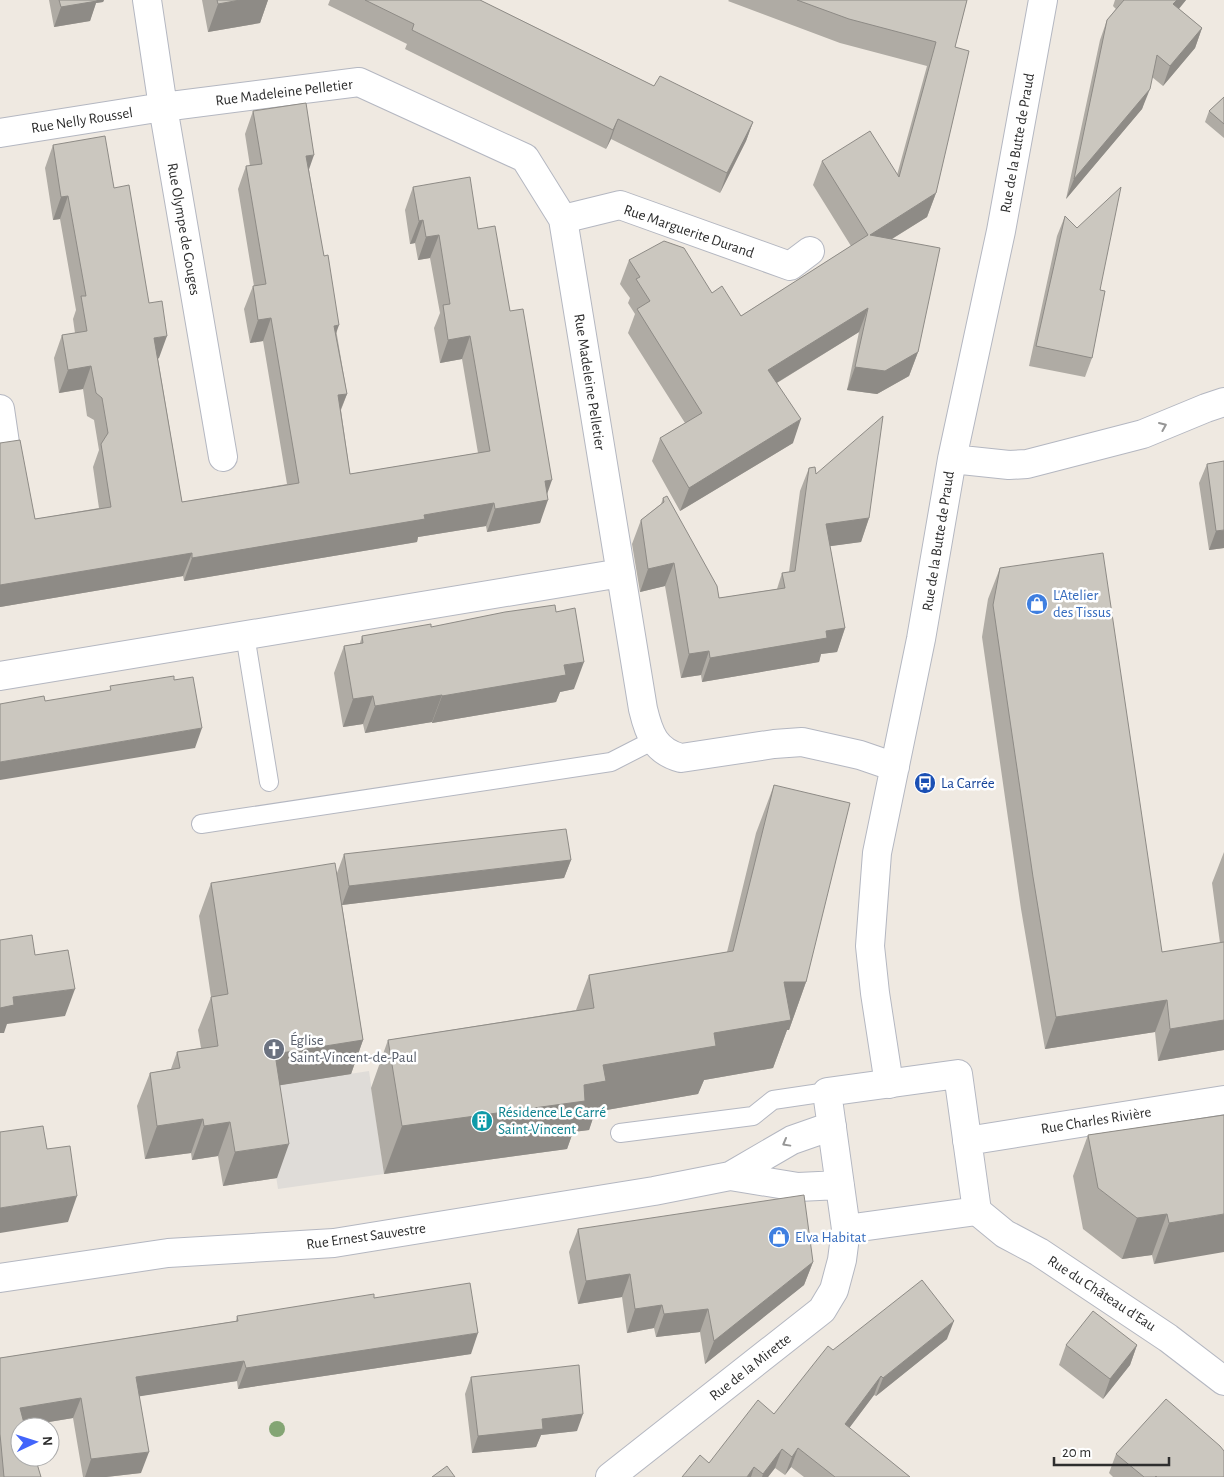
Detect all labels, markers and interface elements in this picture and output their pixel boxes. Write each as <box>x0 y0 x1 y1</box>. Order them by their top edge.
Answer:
street label: Rue de la Butte de Praud <box>998 72 1037 214</box>
street label: Rue Madeleine Pelletier <box>215 77 354 108</box>
street label: Rue Nelly Roussel <box>30 105 134 136</box>
street label: Rue Olympe de Gouges <box>164 162 203 297</box>
street label: Rue Marguerite Durand <box>622 202 756 261</box>
street label: Rue Madeleine Pelletier <box>571 313 608 452</box>
one-way arrow <box>1158 421 1167 432</box>
street label: Rue de la Butte de Praud <box>920 470 957 612</box>
place label: L'Atelier des Tissus <box>1053 588 1111 620</box>
shop icon: L'Atelier des Tissus <box>1025 592 1049 616</box>
bus stop icon: La Carrée <box>913 771 937 795</box>
place label: La Carrée <box>941 776 995 791</box>
place label: Église Saint-Vincent-de-Paul <box>290 1031 417 1065</box>
church icon: Église Saint-Vincent-de-Paul <box>262 1037 286 1061</box>
street label: Rue Charles Rivière <box>1040 1104 1152 1137</box>
place label: Résidence Le Carré Saint-Vincent <box>498 1105 606 1137</box>
building icon: Résidence Le Carré Saint-Vincent <box>470 1109 494 1133</box>
one-way arrow <box>783 1137 792 1147</box>
street label: Rue Ernest Sauvestre <box>305 1221 427 1252</box>
shop icon: Elva Habitat <box>767 1225 791 1249</box>
place label: Elva Habitat <box>795 1230 866 1245</box>
street label: Rue du Château d'Eau <box>1045 1253 1159 1334</box>
street label: Rue de la Mirette <box>707 1331 794 1404</box>
north arrow <box>10 1417 60 1467</box>
scale bar <box>1054 1434 1169 1466</box>
text: N <box>40 1436 54 1447</box>
text: 20 m <box>1062 1445 1091 1460</box>

